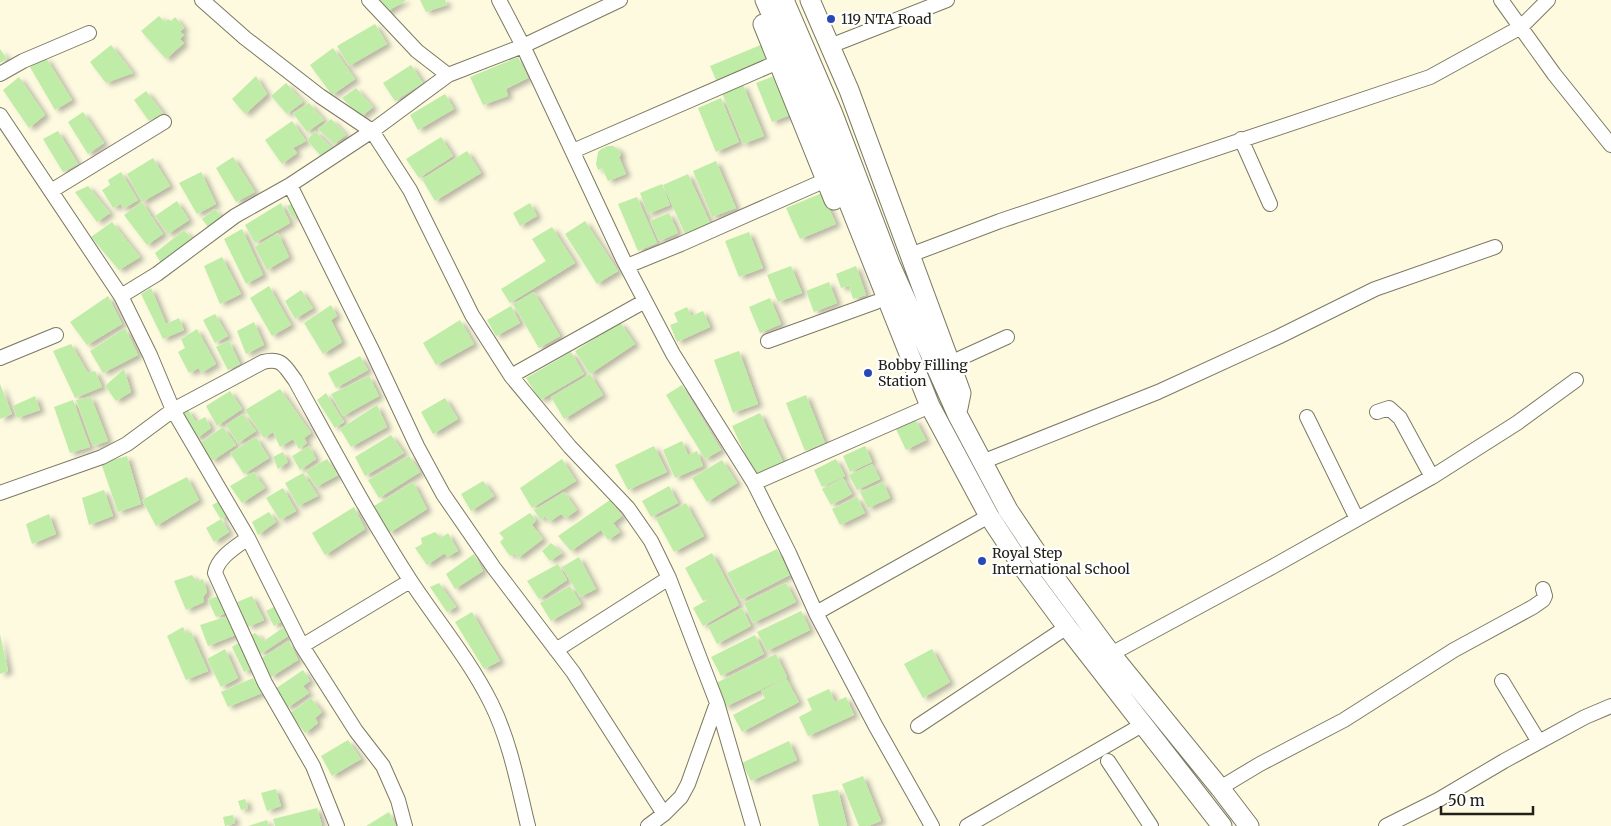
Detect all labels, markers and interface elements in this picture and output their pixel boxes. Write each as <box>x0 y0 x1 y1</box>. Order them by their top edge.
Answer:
place label: 119 NTA Road <box>841 10 932 28</box>
marker: 119 NTA Road <box>825 13 837 25</box>
place label: Bobby Filling Station <box>878 356 968 390</box>
marker: Bobby Filling Station <box>862 367 874 379</box>
place label: Royal Step International School <box>992 544 1131 578</box>
marker: Royal Step International School <box>976 555 988 567</box>
scale bar <box>1441 784 1534 816</box>
text: 50 m <box>1448 791 1485 810</box>

